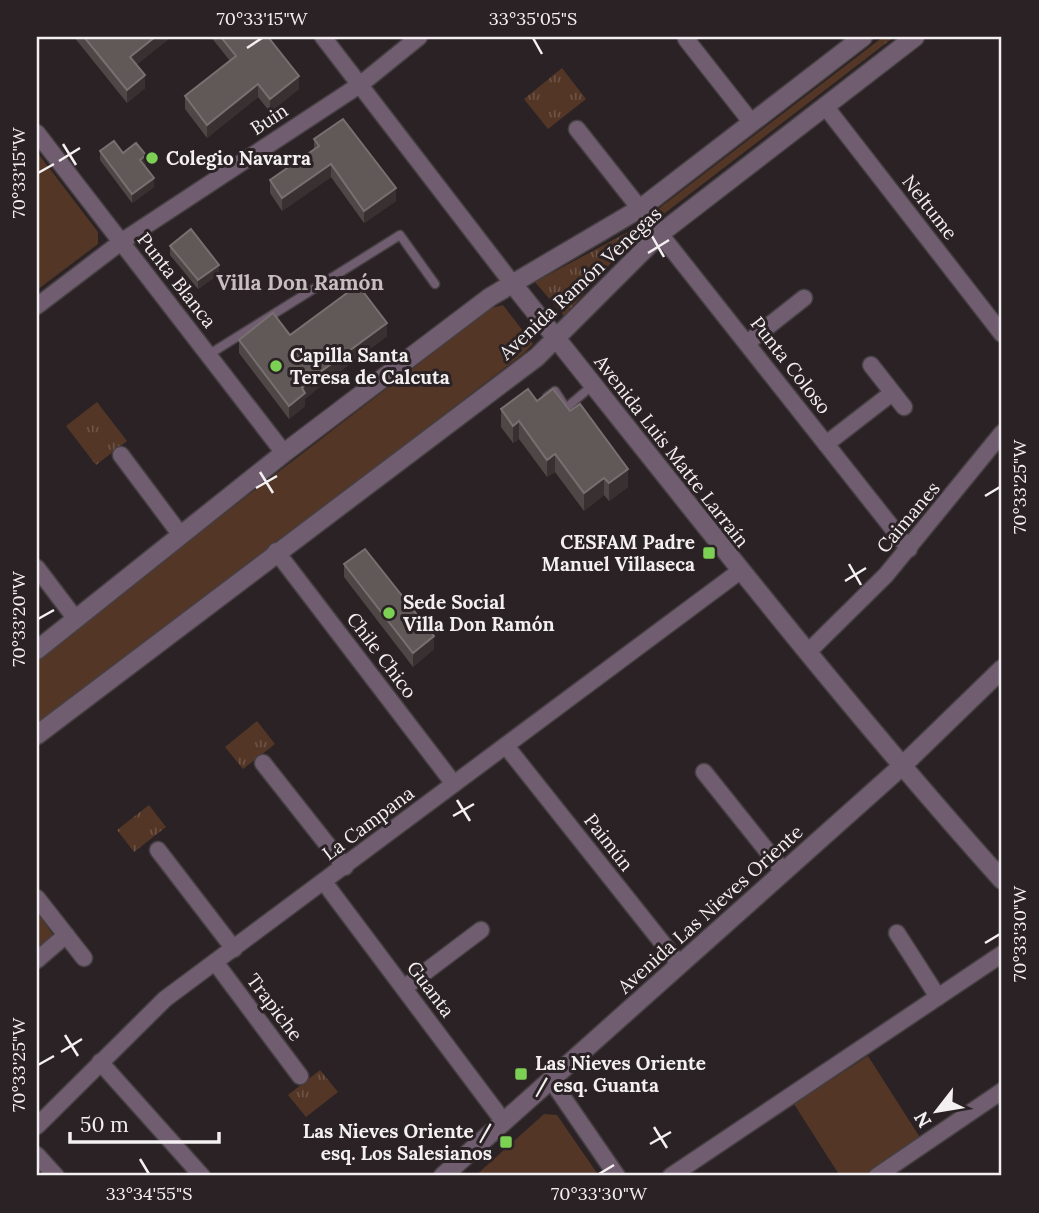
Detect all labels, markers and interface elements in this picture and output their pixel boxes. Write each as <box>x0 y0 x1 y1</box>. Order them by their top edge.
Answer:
text: 70°33'15"W <box>216 7 309 30</box>
text: 33°35'05"S <box>489 7 577 30</box>
street label: Buin <box>246 98 292 140</box>
text: 70°33'15"W <box>7 126 30 219</box>
place label: Colegio Navarra <box>166 146 311 170</box>
marker: Colegio Navarra <box>144 150 160 166</box>
street label: Neltume <box>897 170 963 244</box>
street label: Avenida Ramón Venegas <box>493 201 666 365</box>
street label: Punta Blanca <box>132 228 222 333</box>
district label: Villa Don Ramón <box>216 269 384 296</box>
street label: Punta Coloso <box>746 312 836 418</box>
place label: Capilla Santa Teresa de Calcuta <box>290 343 450 389</box>
street label: Avenida Luis Matte Larraín <box>589 349 755 552</box>
marker: Capilla Santa Teresa de Calcuta <box>268 358 284 374</box>
text: 70°33'25"W <box>1008 439 1031 534</box>
street label: Caimanes <box>871 476 945 558</box>
place label: CESFAM Padre Manuel Villaseca <box>542 530 695 576</box>
marker: CESFAM Padre Manuel Villaseca <box>701 545 717 561</box>
text: 70°33'20"W <box>7 570 30 667</box>
place label: Sede Social Villa Don Ramón <box>403 590 555 636</box>
marker: Sede Social Villa Don Ramón <box>381 605 397 621</box>
street label: Chile Chico <box>342 607 422 703</box>
street label: La Campana <box>317 781 419 865</box>
street label: Paimún <box>579 808 639 876</box>
street label: Avenida Las Nieves Oriente <box>612 819 808 999</box>
text: 70°33'30"W <box>1008 885 1031 982</box>
street label: Guanta <box>402 956 460 1022</box>
street label: Trapiche <box>242 969 308 1045</box>
text: 70°33'25"W <box>7 1017 30 1112</box>
place label: Las Nieves Oriente / esq. Guanta <box>535 1051 706 1098</box>
marker: Las Nieves Oriente / esq. Guanta <box>513 1066 529 1082</box>
north arrow <box>902 1076 972 1146</box>
scale bar <box>70 1101 219 1145</box>
text: N <box>908 1107 936 1132</box>
text: 50 m <box>80 1111 129 1138</box>
place label: Las Nieves Oriente / esq. Los Salesianos <box>303 1119 492 1165</box>
marker: Las Nieves Oriente / esq. Los Salesianos <box>498 1134 514 1150</box>
text: 33°34'55"S <box>106 1182 192 1205</box>
text: 70°33'30"W <box>551 1182 648 1205</box>

